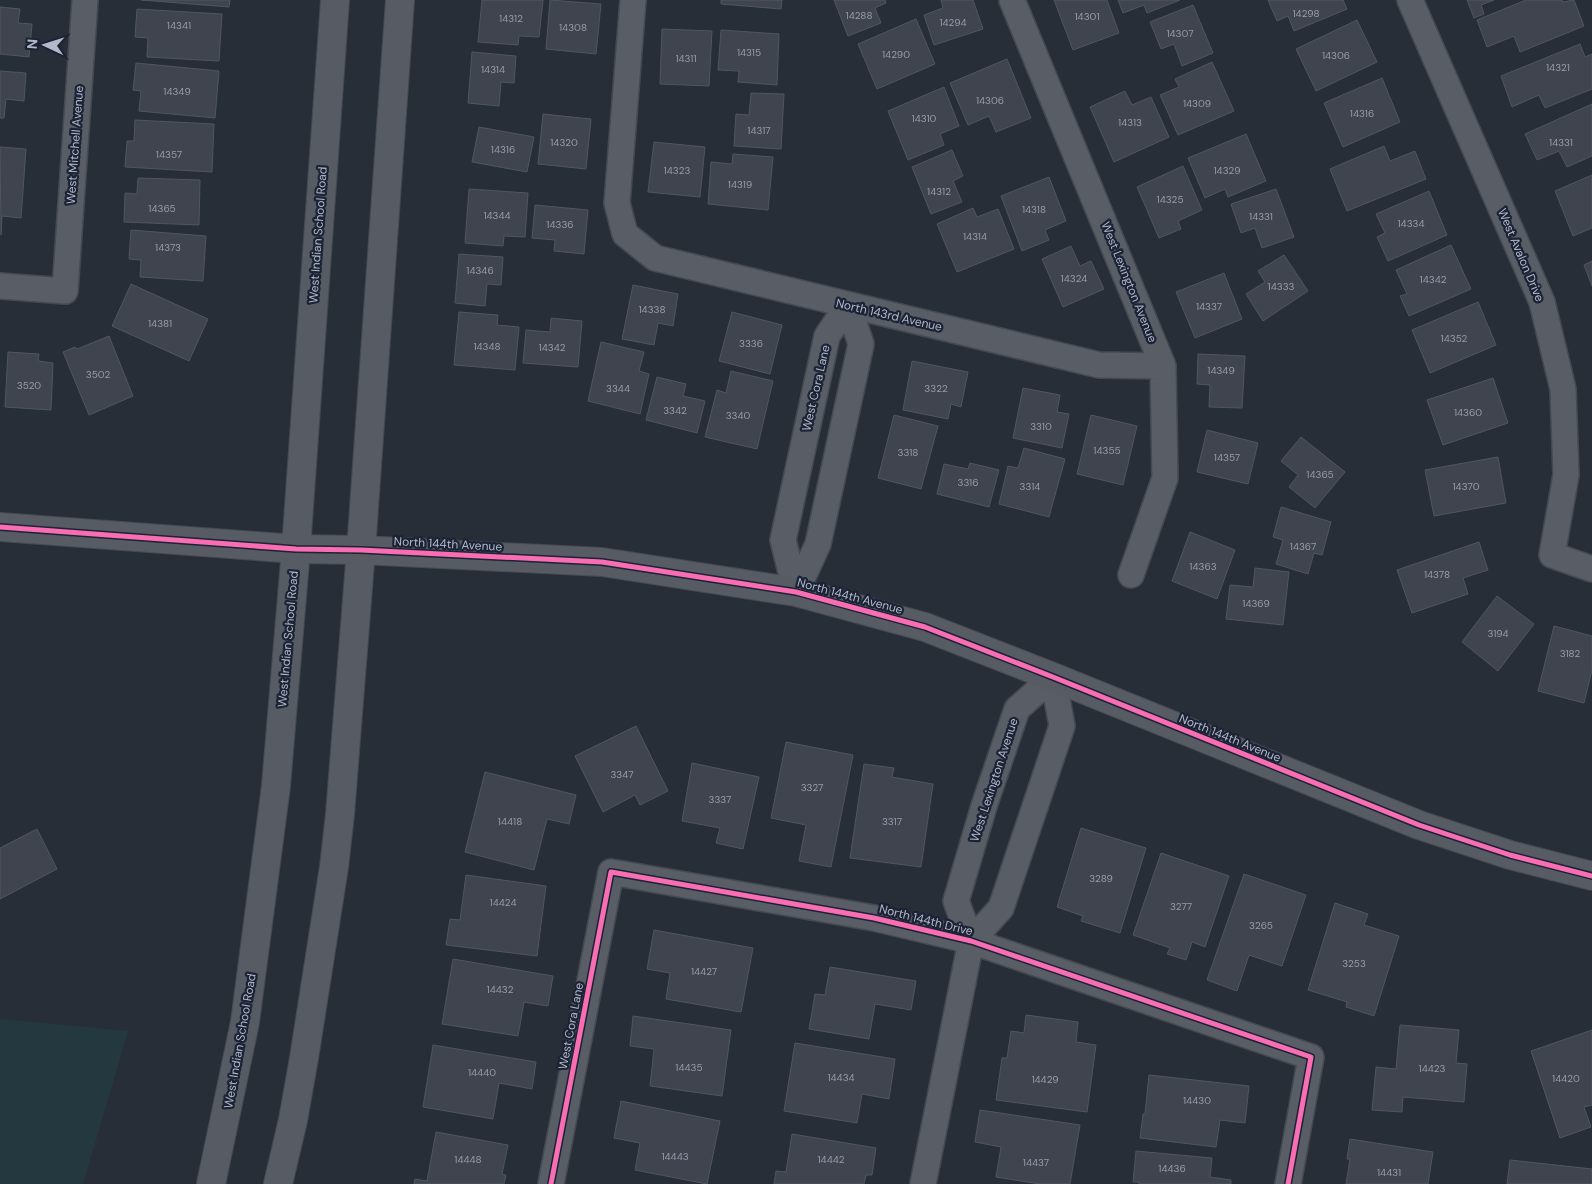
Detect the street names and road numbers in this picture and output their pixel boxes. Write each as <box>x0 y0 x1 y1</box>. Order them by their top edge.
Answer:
street label: West Mitchell Avenue <box>63 85 87 205</box>
street label: West Indian School Road <box>305 166 331 304</box>
street label: West Avalon Drive <box>1494 206 1548 304</box>
street label: West Lexington Avenue <box>1097 219 1161 345</box>
street label: North 143rd Avenue <box>834 295 944 335</box>
street label: West Cora Lane <box>798 343 834 433</box>
street label: North 144th Avenue <box>393 533 503 555</box>
street label: West Indian School Road <box>274 570 302 708</box>
street label: North 144th Avenue <box>796 574 905 618</box>
street label: North 144th Avenue <box>1177 710 1283 766</box>
street label: West Lexington Avenue <box>966 716 1022 844</box>
street label: North 144th Drive <box>877 901 975 939</box>
street label: West Indian School Road <box>220 972 260 1110</box>
street label: West Cora Lane <box>555 981 587 1071</box>

